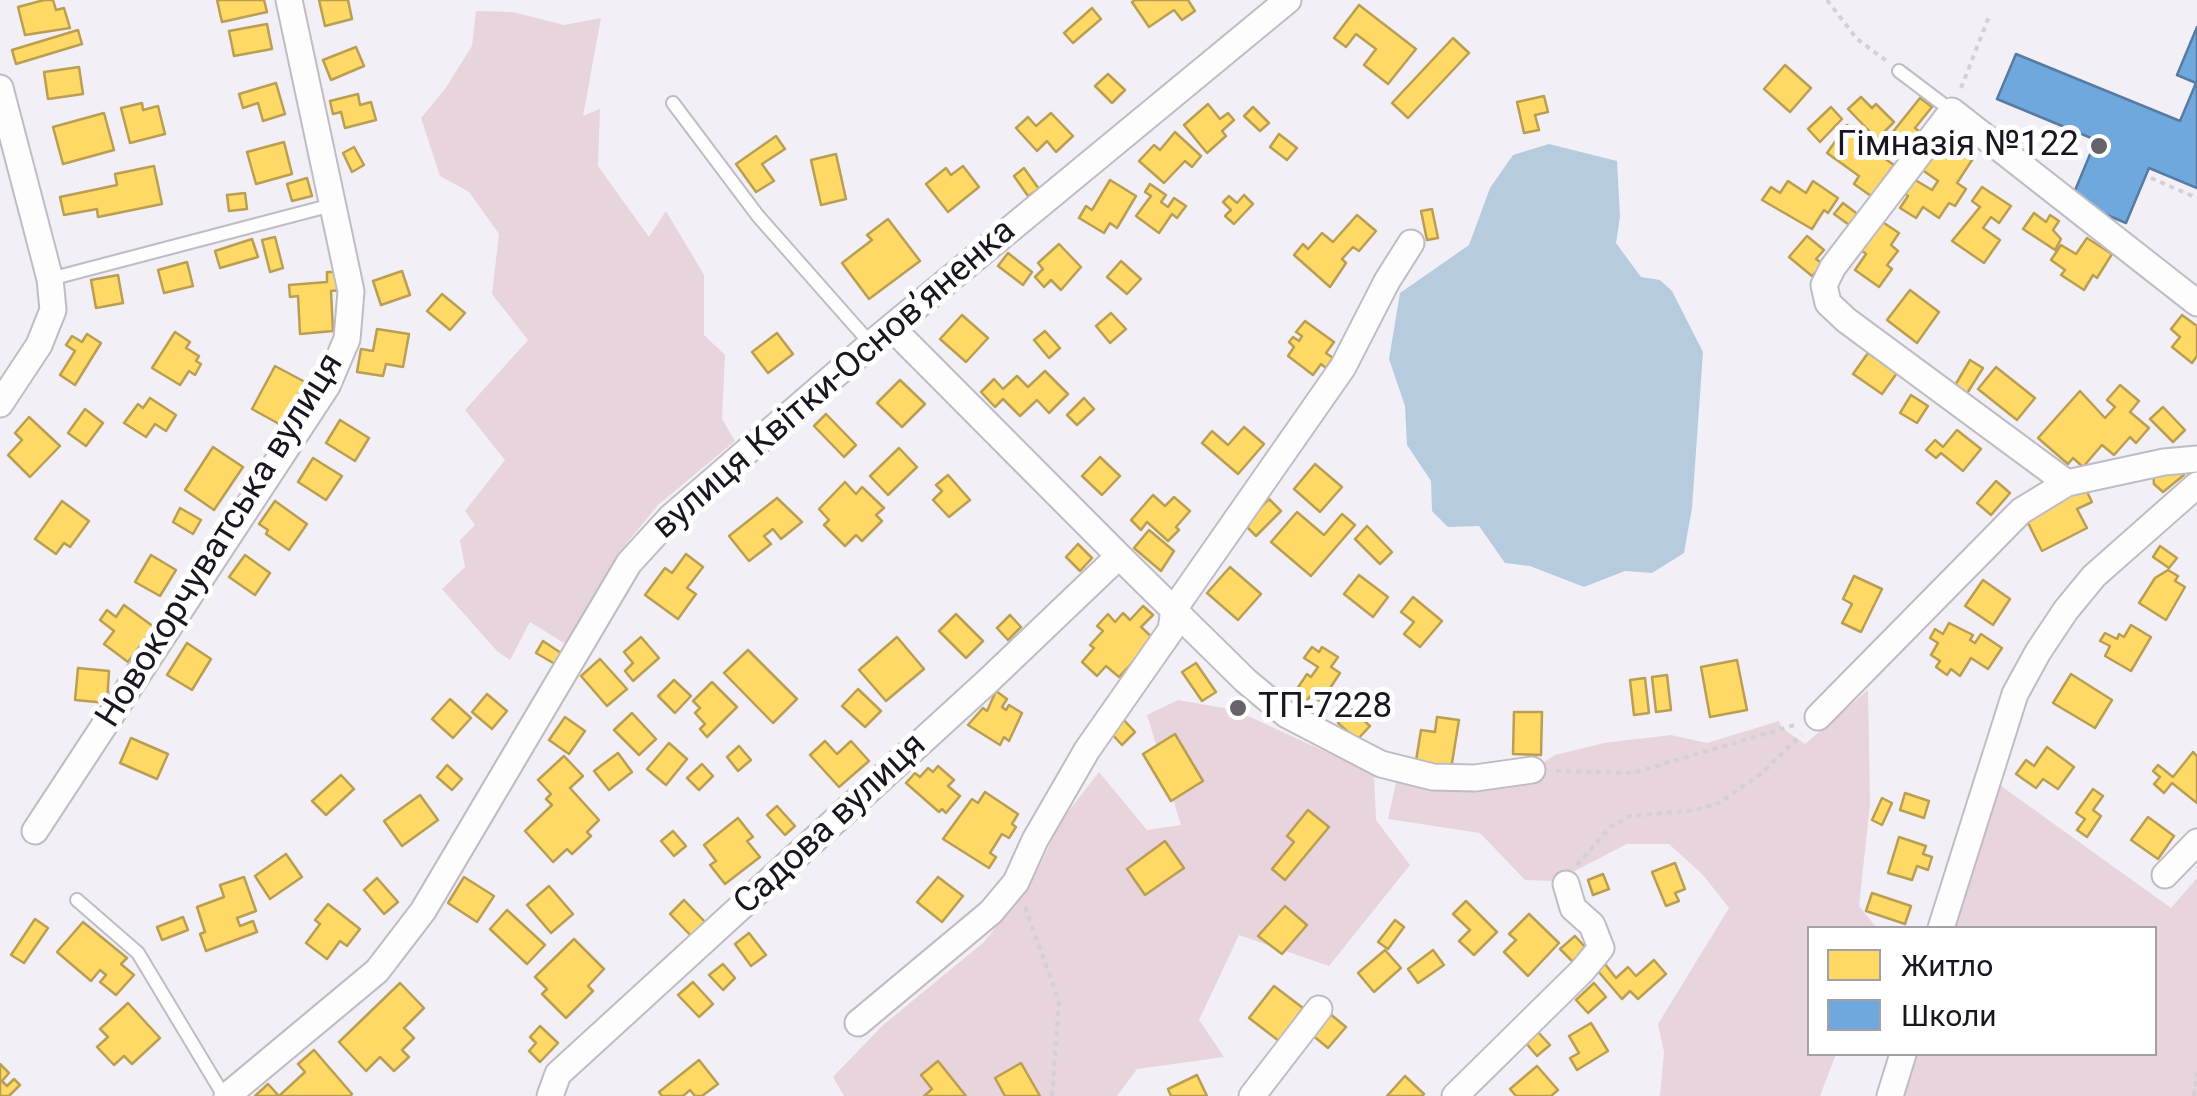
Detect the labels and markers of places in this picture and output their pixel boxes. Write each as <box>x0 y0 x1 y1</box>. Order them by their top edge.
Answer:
place label: Гімназія №122 <box>1837 125 2079 167</box>
marker: Гімназія №122 <box>2088 135 2110 157</box>
place label: ТП-7228 <box>1258 687 1392 729</box>
marker: ТП-7228 <box>1227 697 1249 719</box>

